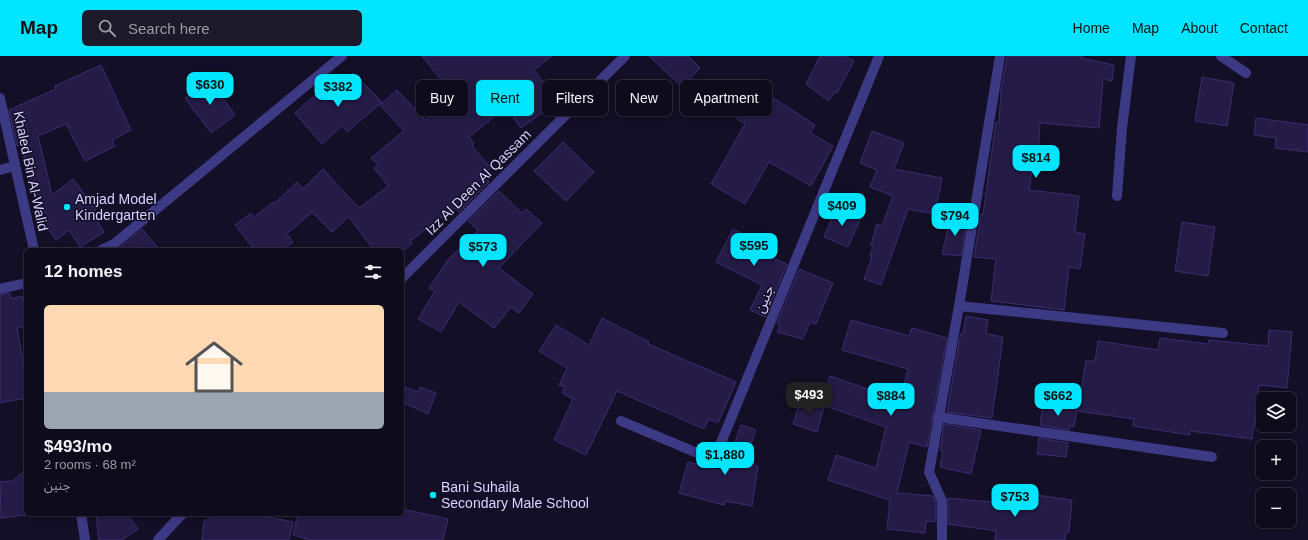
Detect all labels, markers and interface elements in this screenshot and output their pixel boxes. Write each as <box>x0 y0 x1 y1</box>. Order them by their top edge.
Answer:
search box <box>82 10 362 46</box>
text: Map <box>20 17 58 38</box>
icon: search <box>96 17 118 39</box>
text: Search here <box>128 20 210 37</box>
text: Home <box>1073 20 1110 36</box>
text: Map <box>1132 20 1159 36</box>
text: About <box>1181 20 1218 36</box>
text: Contact <box>1240 20 1288 36</box>
pin: $630 <box>186 72 234 106</box>
pin: $382 <box>314 74 362 108</box>
text: $630 <box>196 77 224 92</box>
text: $382 <box>324 79 352 94</box>
chip: Buy <box>416 80 468 116</box>
chip: Rent <box>476 80 534 116</box>
chip: Filters <box>542 80 608 116</box>
chip: New <box>616 80 672 116</box>
chip: Apartment <box>680 80 772 116</box>
street label: Khaled Bin Al-Walid <box>10 109 52 233</box>
street label: Izz Al Deen Al Qassam <box>422 126 534 238</box>
pin: $814 <box>1012 145 1060 179</box>
text: $814 <box>1022 150 1050 165</box>
place label: Amjad Model Kindergarten <box>75 191 157 223</box>
pin: $409 <box>818 193 866 227</box>
text: $409 <box>828 198 856 213</box>
marker: Amjad Model Kindergarten <box>62 202 72 212</box>
pin: $794 <box>931 203 979 237</box>
text: $794 <box>941 208 969 223</box>
pin: $595 <box>730 233 778 267</box>
pin: $573 <box>459 234 507 268</box>
text: $595 <box>740 238 768 253</box>
text: $573 <box>469 239 497 254</box>
icon: filters <box>362 261 384 283</box>
text: 12 homes <box>44 262 122 281</box>
street label: جنين <box>751 283 778 316</box>
icon: home <box>178 331 250 403</box>
pin: $493 <box>785 382 833 416</box>
pin: $884 <box>867 383 915 417</box>
pin: $662 <box>1034 383 1082 417</box>
text: $493 <box>795 387 823 402</box>
text: $884 <box>877 388 905 403</box>
text: $662 <box>1044 388 1072 403</box>
map controls <box>1256 392 1296 528</box>
button: layers <box>1256 392 1296 432</box>
text: $493/mo <box>44 437 112 456</box>
button: + <box>1256 440 1296 480</box>
pin: $1,880 <box>692 442 758 476</box>
text: $1,880 <box>705 447 745 462</box>
text: 2 rooms · 68 m² <box>44 457 136 472</box>
text: جنين <box>44 478 70 493</box>
place label: Bani Suhaila Secondary Male School <box>441 479 589 511</box>
pin: $753 <box>991 484 1039 518</box>
button: − <box>1256 488 1296 528</box>
text: $753 <box>1001 489 1029 504</box>
marker: Bani Suhaila Secondary Male School <box>428 490 438 500</box>

